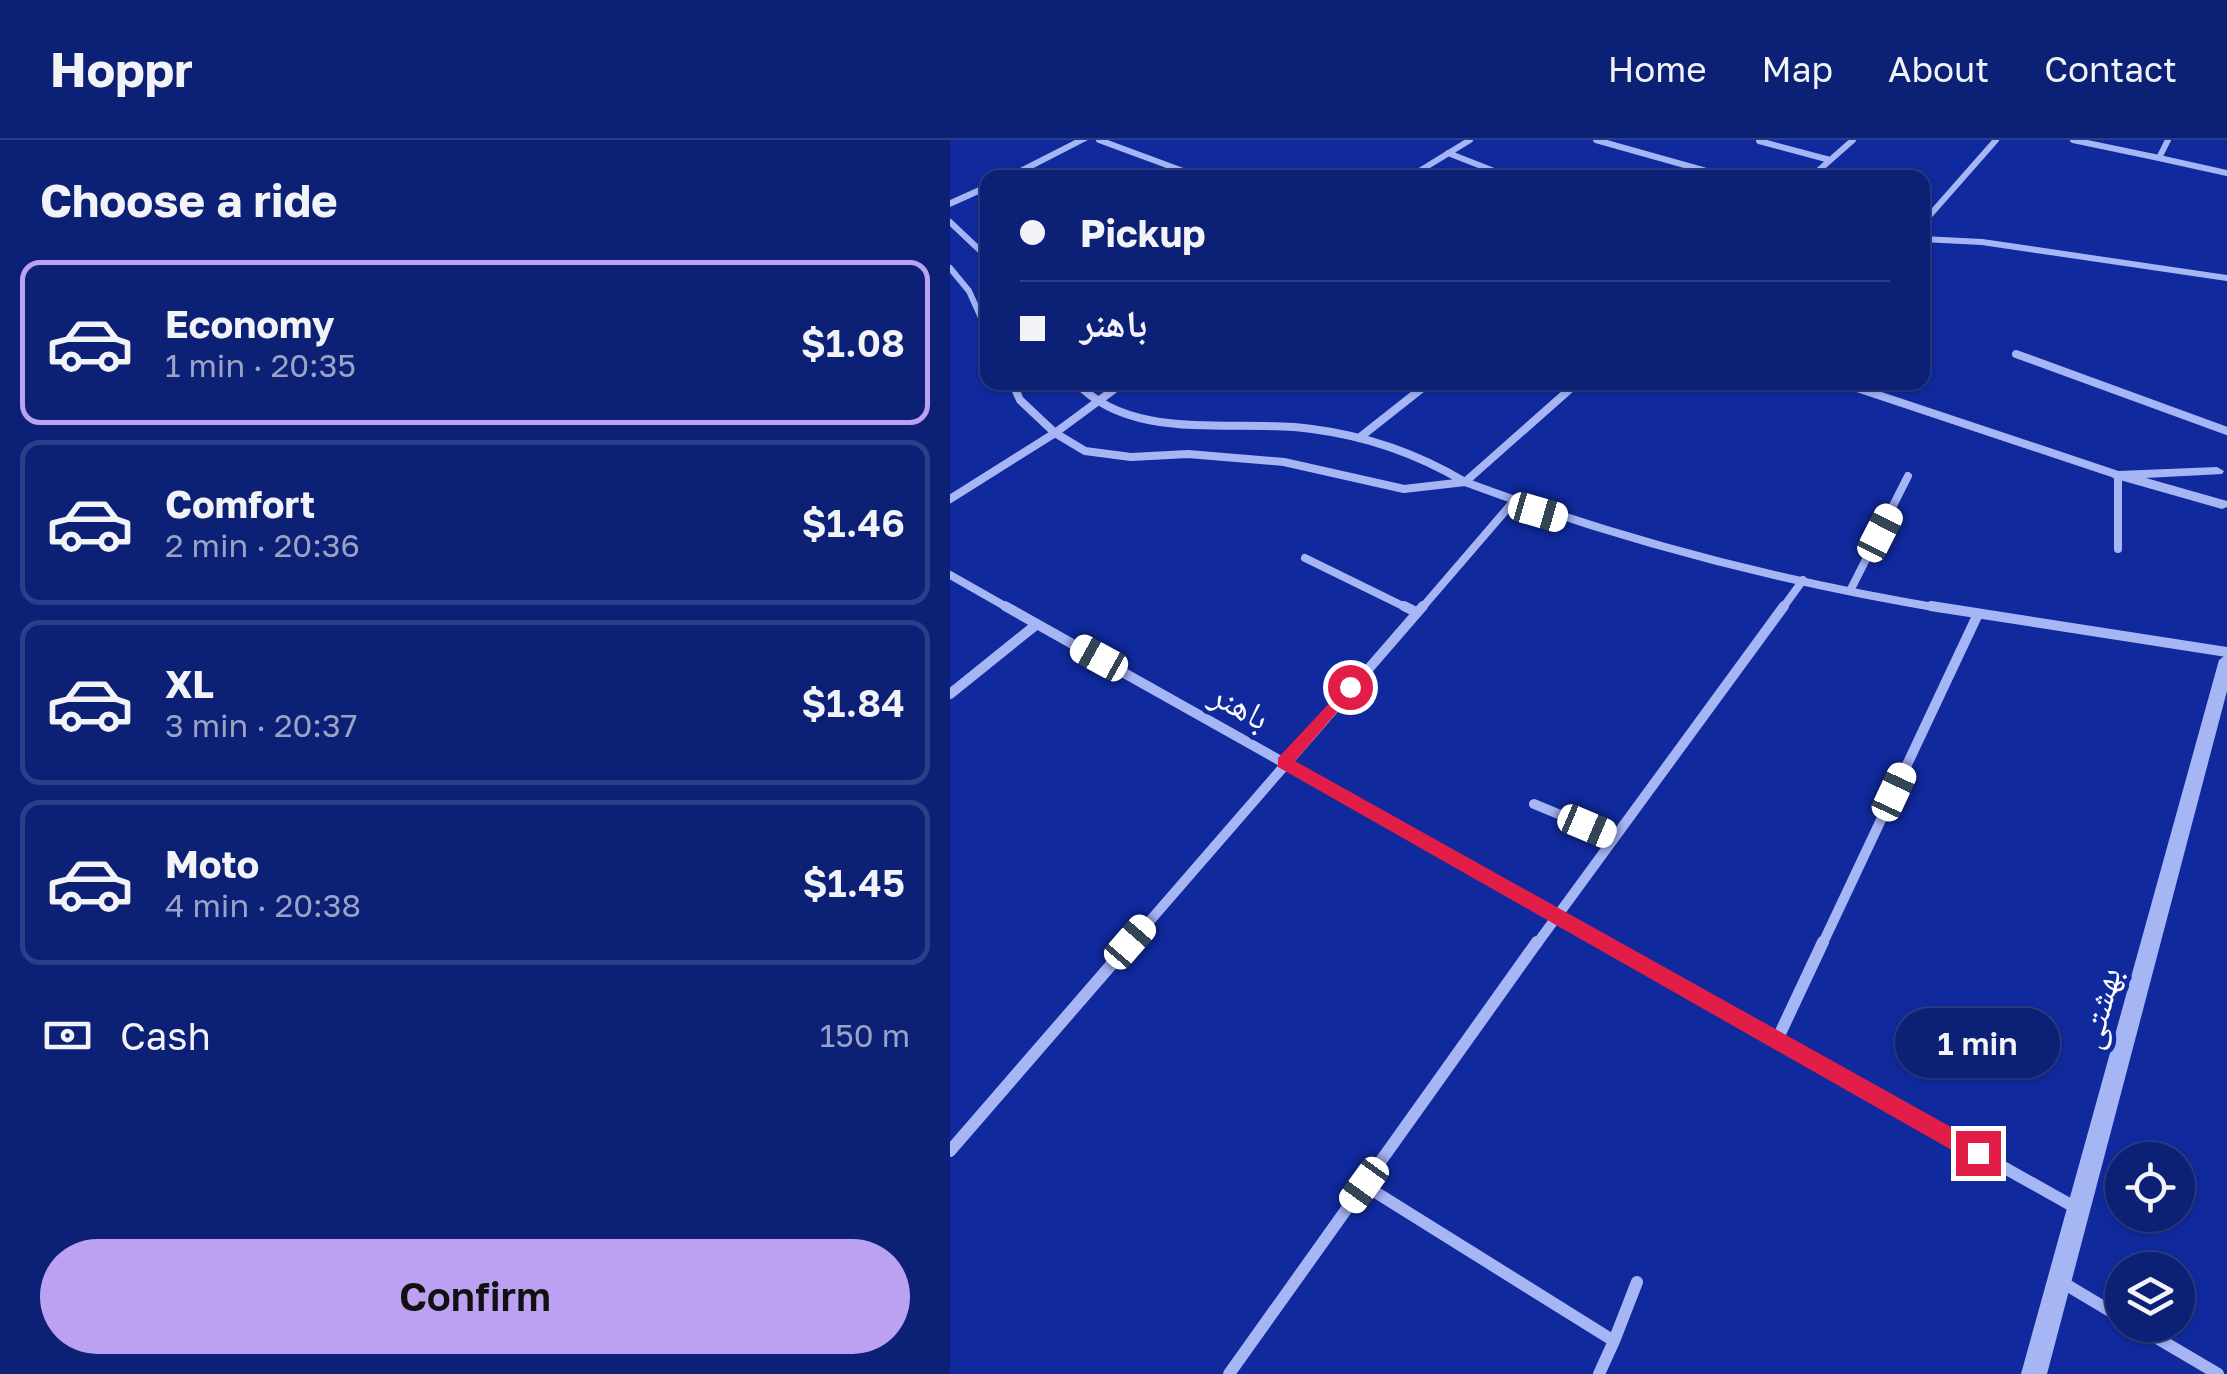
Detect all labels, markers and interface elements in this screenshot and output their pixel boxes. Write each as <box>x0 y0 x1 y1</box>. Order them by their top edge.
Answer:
text: Hoppr <box>50 40 193 98</box>
text: Home <box>1608 48 1707 90</box>
text: Map <box>1762 48 1833 90</box>
text: About <box>1888 48 1989 90</box>
text: Contact <box>2044 48 2177 90</box>
text: Choose a ride <box>40 173 338 227</box>
text: Pickup <box>1080 210 1206 255</box>
icon: car <box>45 298 135 388</box>
text: باهنر <box>1080 300 1147 345</box>
text: Economy <box>165 301 334 346</box>
text: $1.08 <box>801 320 905 365</box>
text: 1 min · 20:35 <box>165 346 356 384</box>
icon: car <box>45 478 135 568</box>
text: Comfort <box>165 481 315 526</box>
car <box>1505 489 1571 535</box>
car <box>1853 499 1907 567</box>
text: $1.46 <box>801 500 905 545</box>
text: 2 min · 20:36 <box>165 526 360 564</box>
car <box>1065 630 1133 686</box>
icon: car <box>45 658 135 748</box>
text: XL <box>165 661 214 706</box>
route start <box>1328 665 1373 710</box>
street label: باهنر <box>1203 672 1277 738</box>
text: $1.84 <box>801 680 905 725</box>
text: 3 min · 20:37 <box>165 706 358 744</box>
car <box>1868 758 1920 826</box>
car <box>1554 800 1620 852</box>
icon: car <box>45 838 135 928</box>
text: Moto <box>165 841 259 886</box>
text: $1.45 <box>802 860 905 905</box>
text: 4 min · 20:38 <box>165 886 361 924</box>
car <box>1099 910 1161 974</box>
street label: بهشتی <box>2067 962 2130 1053</box>
icon: cash <box>40 1008 95 1063</box>
callout: 1 min <box>1896 1008 2060 1078</box>
text: Cash <box>120 1013 211 1058</box>
text: 150 m <box>820 1016 910 1054</box>
text: 1 min <box>1937 1024 2018 1062</box>
route end <box>1956 1131 2001 1176</box>
map controls <box>2105 1142 2195 1342</box>
button: locate <box>2105 1142 2195 1232</box>
car <box>1334 1152 1394 1218</box>
button: Confirm <box>40 1239 910 1354</box>
button: layers <box>2105 1252 2195 1342</box>

